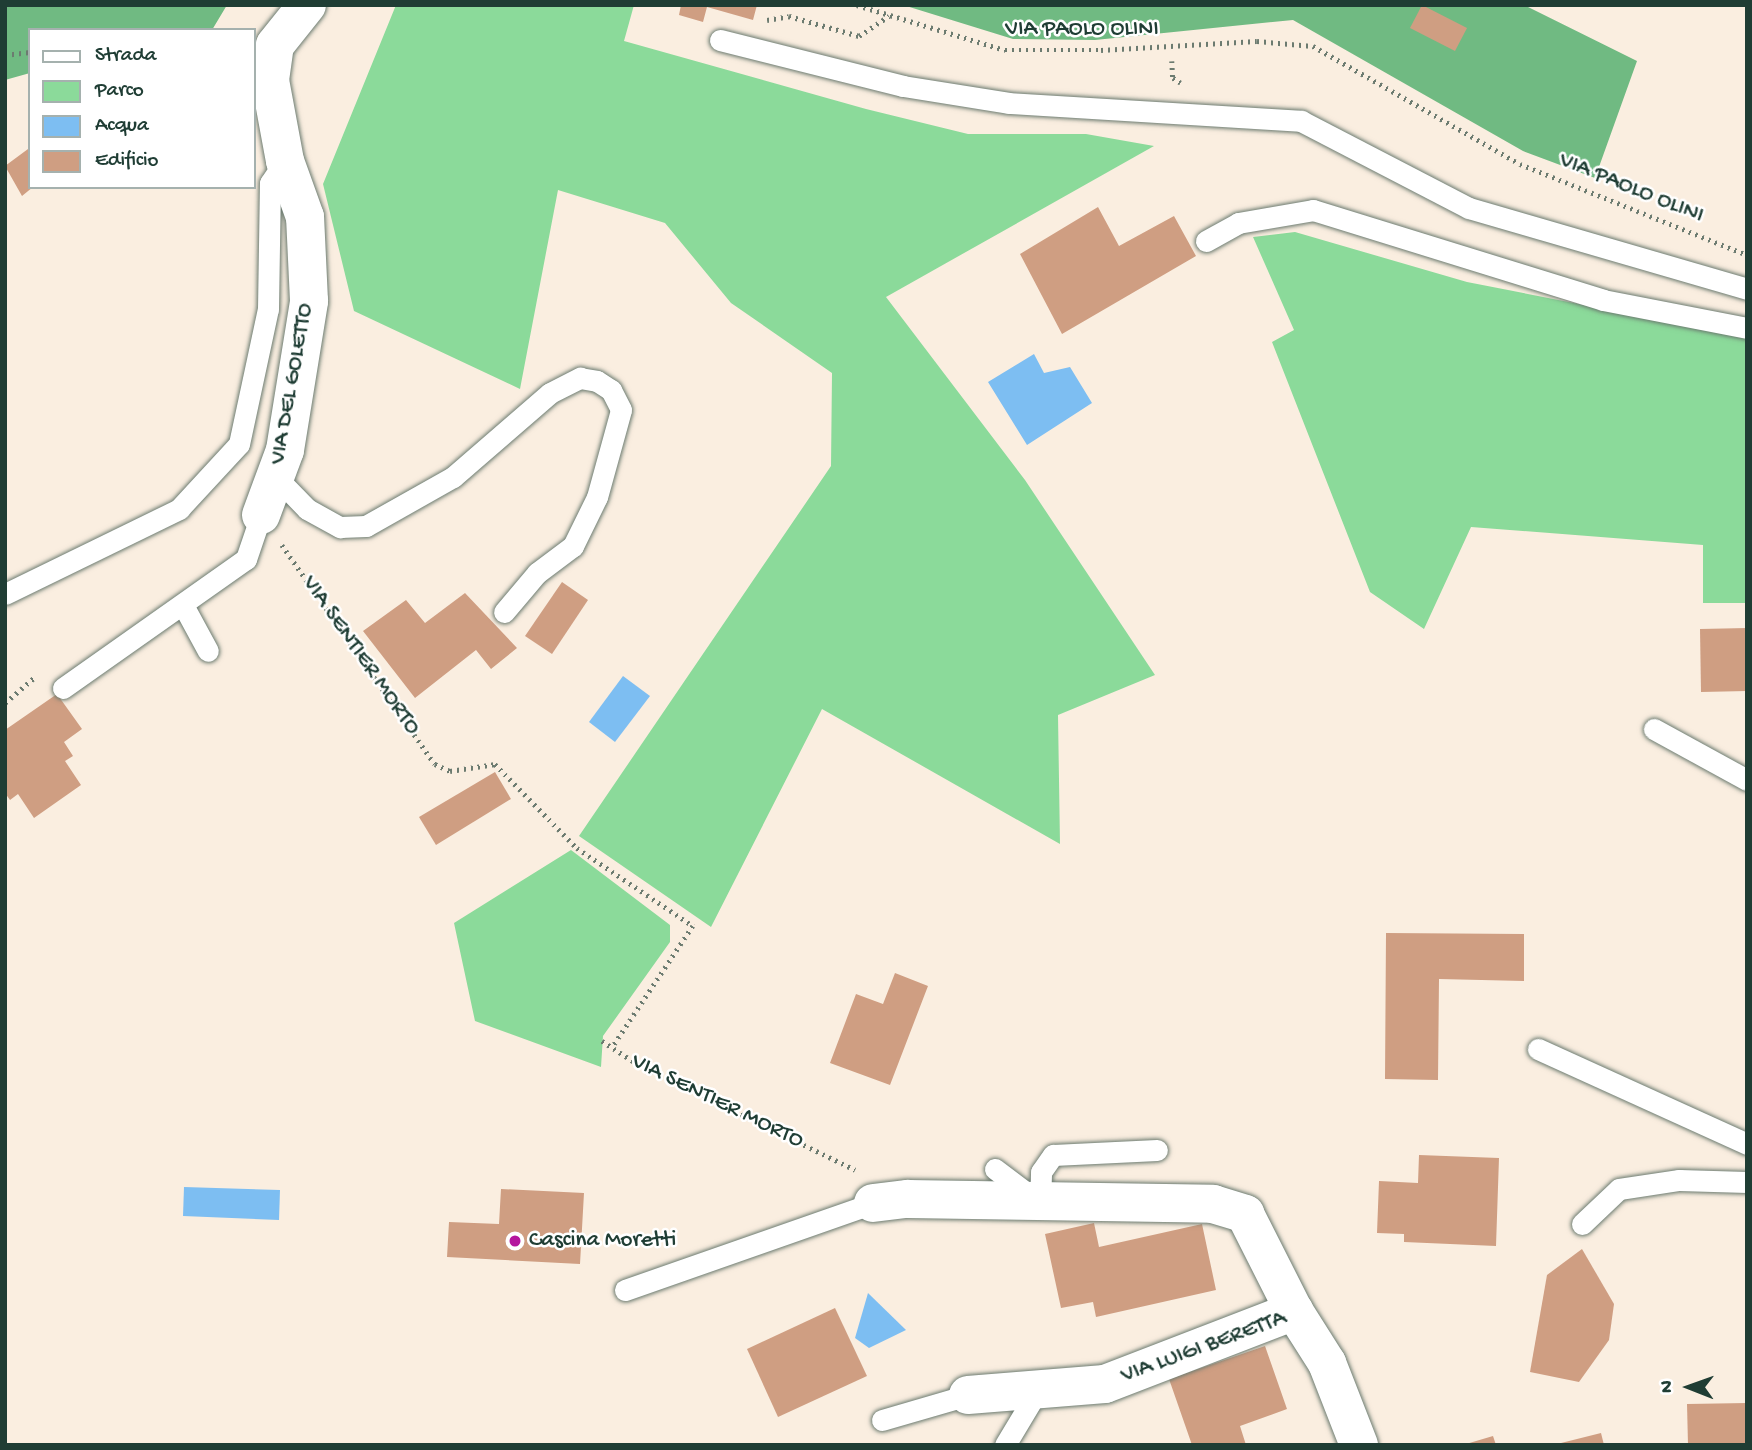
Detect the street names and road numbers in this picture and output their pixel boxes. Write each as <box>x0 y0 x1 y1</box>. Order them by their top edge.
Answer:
street label: VIA PAOLO OLINI <box>1005 16 1159 44</box>
street label: VIA PAOLO OLINI <box>1555 147 1707 231</box>
street label: VIA DEL GOLETTO <box>265 301 321 467</box>
street label: VIA SENTIER MORTO <box>295 571 425 741</box>
street label: VIA SENTIER MORTO <box>626 1048 808 1156</box>
street label: VIA LUIGI BERETTA <box>1118 1305 1290 1391</box>

